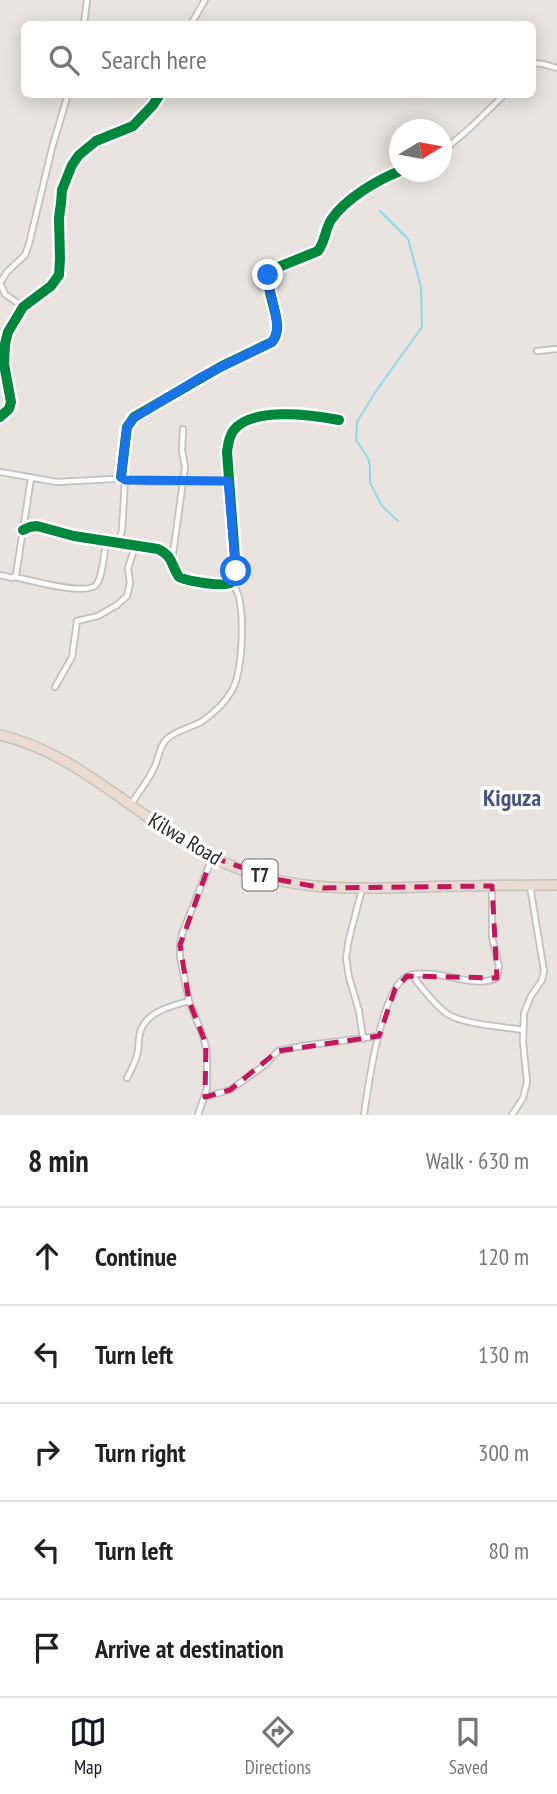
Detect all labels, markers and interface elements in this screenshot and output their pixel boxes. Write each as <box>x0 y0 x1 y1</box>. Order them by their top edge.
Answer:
search box <box>21 21 536 98</box>
icon: search <box>45 41 83 79</box>
text: Search here <box>101 43 207 76</box>
north arrow <box>389 119 452 182</box>
route end <box>252 259 283 290</box>
route start <box>220 555 251 586</box>
district label: Kiguza <box>483 782 541 813</box>
street label: Kilwa Road <box>144 806 227 871</box>
road number: T7 <box>243 860 278 890</box>
text: 8 min <box>28 1141 89 1180</box>
text: Walk · 630 m <box>426 1146 529 1175</box>
icon: ahead <box>28 1237 66 1275</box>
text: Continue <box>95 1240 177 1273</box>
text: 120 m <box>478 1242 529 1271</box>
icon: left <box>28 1335 66 1373</box>
text: Turn left <box>95 1338 173 1371</box>
text: 130 m <box>478 1340 529 1369</box>
icon: right <box>28 1433 66 1471</box>
text: Turn right <box>95 1436 186 1469</box>
text: 300 m <box>478 1438 529 1467</box>
icon: left <box>28 1531 66 1569</box>
text: Turn left <box>95 1534 173 1567</box>
text: 80 m <box>488 1536 529 1565</box>
icon: arrive <box>28 1629 66 1667</box>
text: Arrive at destination <box>95 1632 284 1665</box>
tab: Map <box>69 1713 107 1779</box>
tab: Directions <box>245 1713 311 1779</box>
tab: Saved <box>449 1713 488 1779</box>

